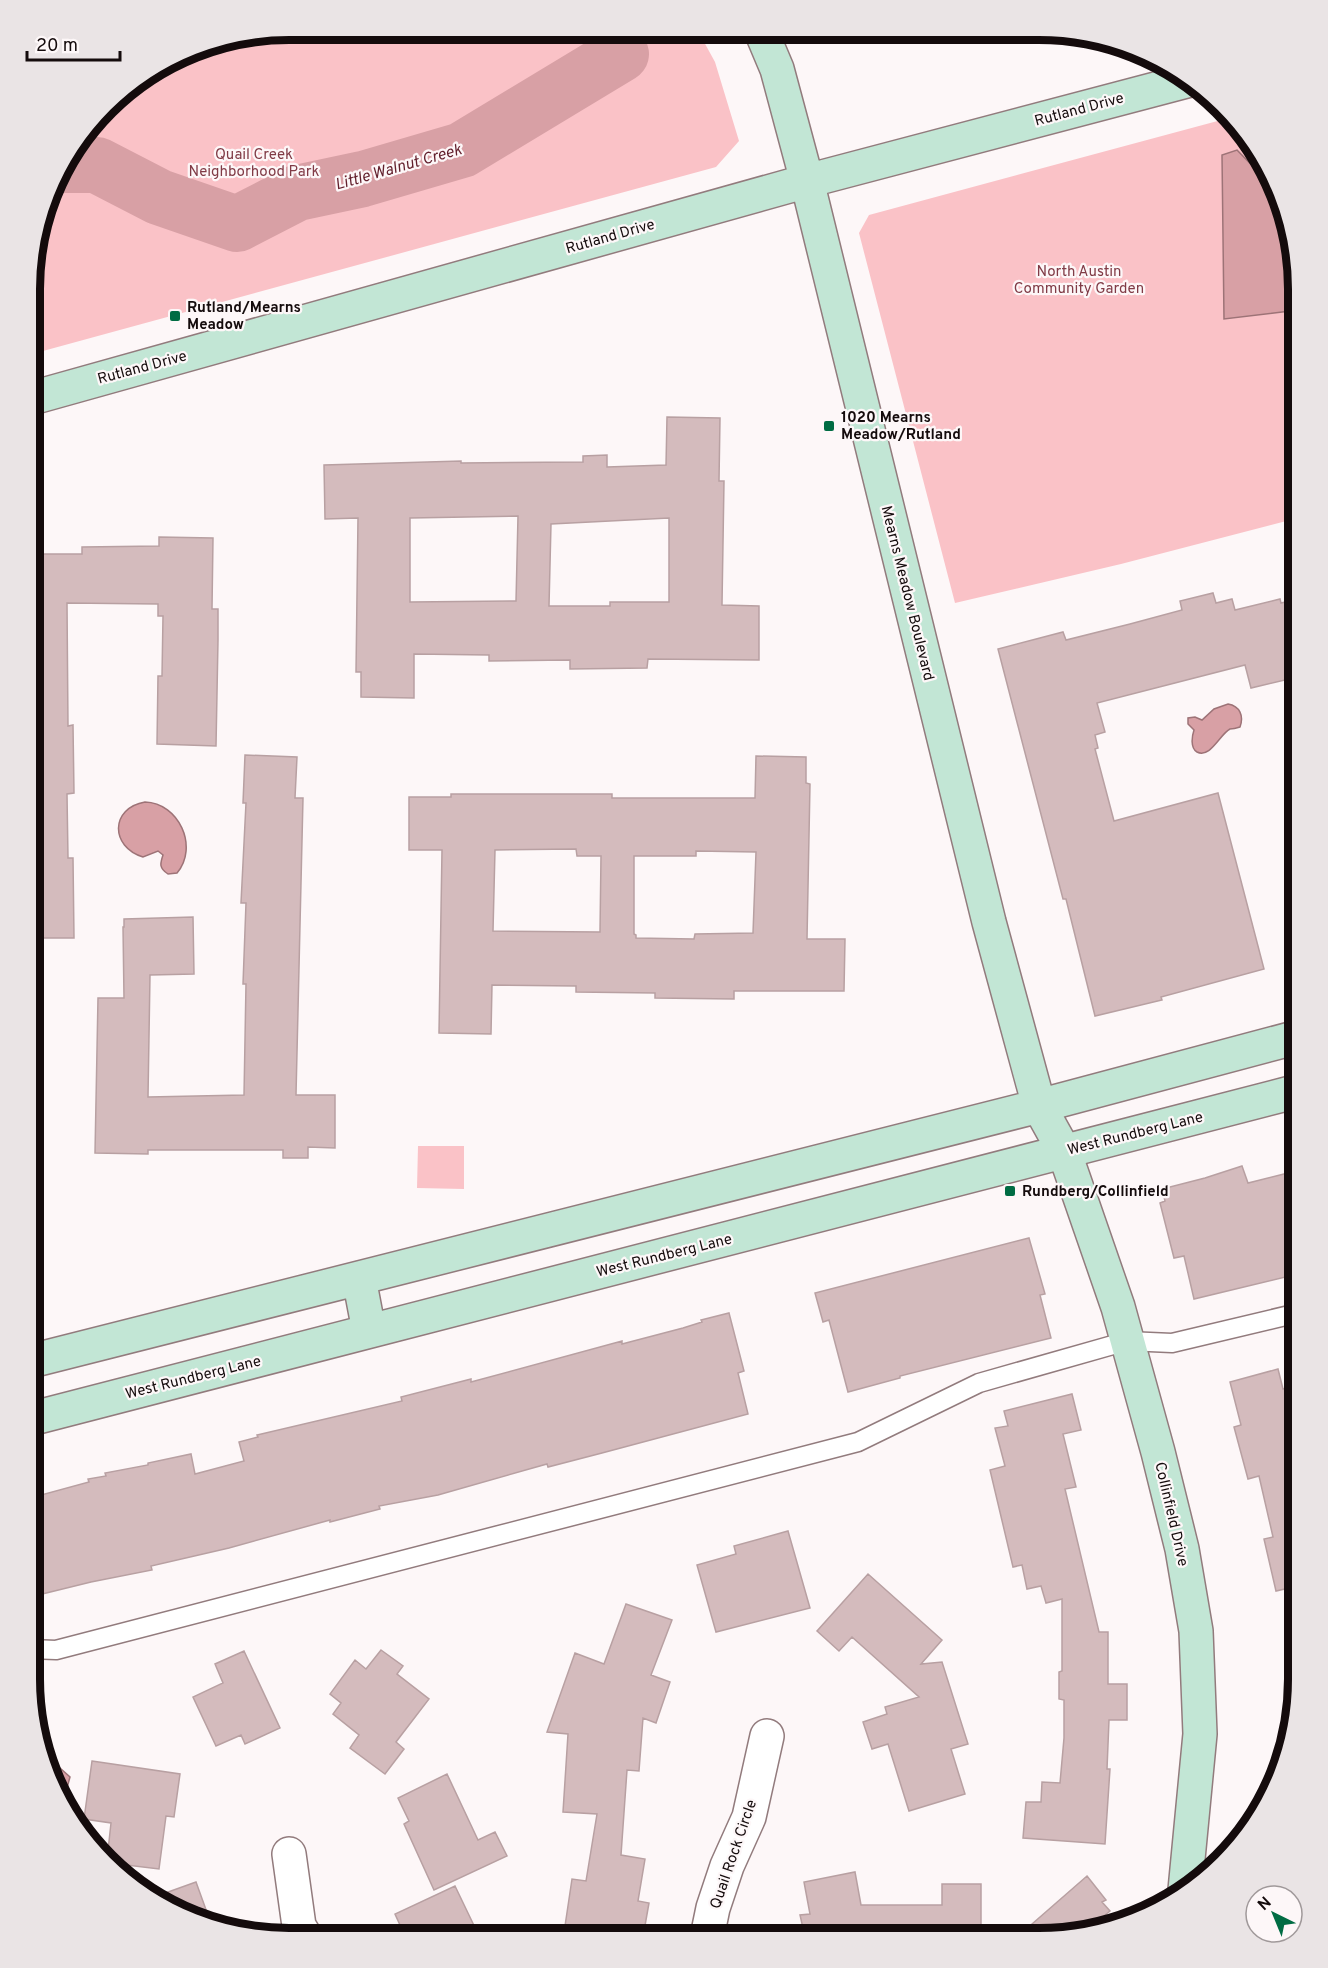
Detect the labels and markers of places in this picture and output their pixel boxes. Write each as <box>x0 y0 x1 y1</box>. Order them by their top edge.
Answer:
place label: Rutland/Mearns Meadow <box>187 299 301 335</box>
marker: Rutland/Mearns Meadow <box>168 309 182 323</box>
place label: 1020 Mearns Meadow/Rutland <box>841 409 961 445</box>
marker: 1020 Mearns Meadow/Rutland <box>822 419 836 433</box>
place label: Rundberg/Collinfield <box>1022 1183 1169 1202</box>
marker: Rundberg/Collinfield <box>1003 1184 1017 1198</box>

